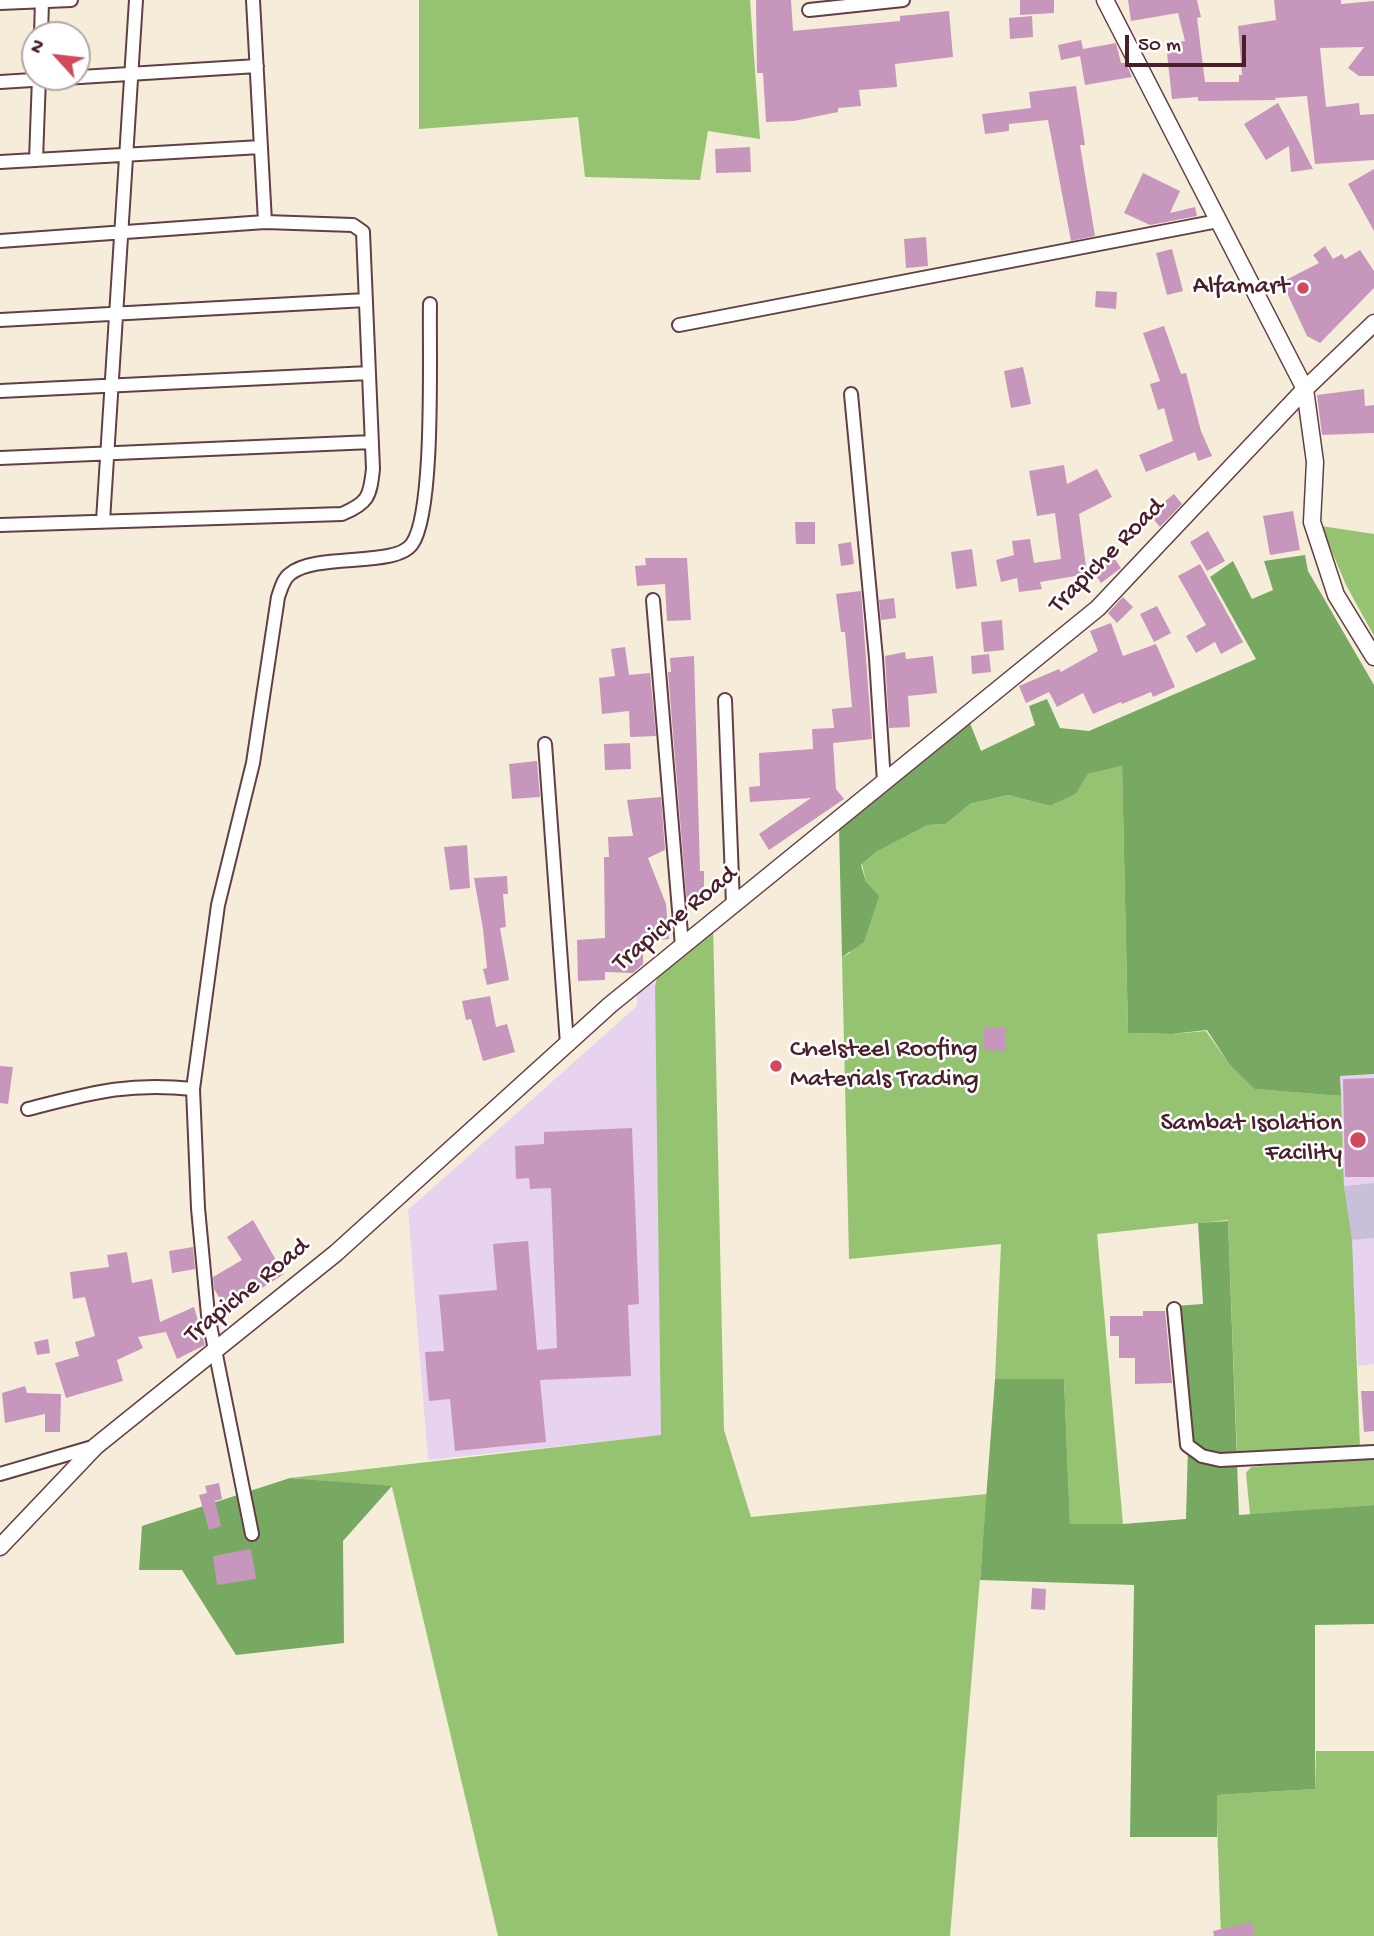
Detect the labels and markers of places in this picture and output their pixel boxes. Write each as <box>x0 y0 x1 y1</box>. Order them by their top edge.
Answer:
place label: Alfamart <box>1193 272 1289 304</box>
marker: Alfamart <box>1295 280 1311 296</box>
place label: Chelsteel Roofing Materials Trading <box>790 1035 979 1096</box>
marker: Chelsteel Roofing Materials Trading <box>768 1058 784 1074</box>
place label: Sambat Isolation Facility <box>1161 1109 1342 1170</box>
marker: Sambat Isolation Facility <box>1348 1130 1368 1150</box>

